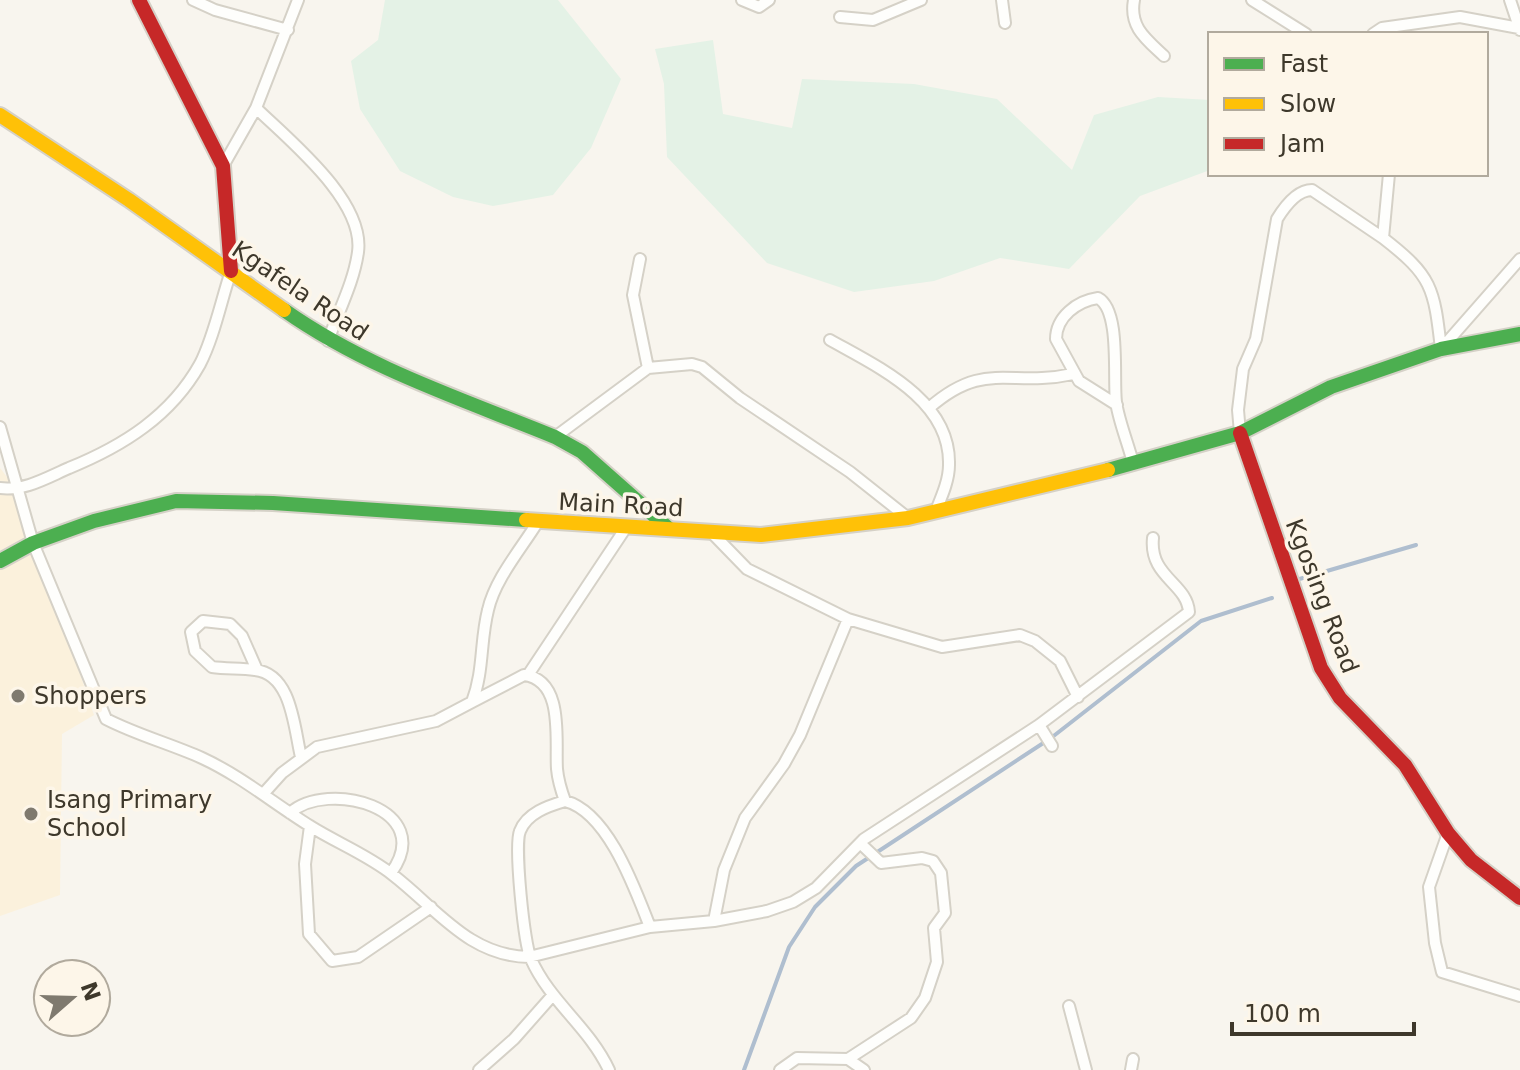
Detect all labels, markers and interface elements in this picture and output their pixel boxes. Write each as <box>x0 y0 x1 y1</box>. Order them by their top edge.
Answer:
legend <box>1208 32 1488 176</box>
text: Fast <box>1280 50 1328 78</box>
text: Slow <box>1280 90 1336 118</box>
text: Jam <box>1278 130 1325 158</box>
street label: Kgafela Road <box>227 235 373 347</box>
street label: Main Road <box>558 488 684 522</box>
street label: Kgosing Road <box>1280 515 1364 677</box>
place label: Shoppers <box>34 682 147 710</box>
marker: Shoppers <box>9 687 27 705</box>
place label: Isang Primary School <box>47 786 212 842</box>
marker: Isang Primary School <box>22 805 40 823</box>
north arrow <box>32 958 112 1038</box>
text: N <box>75 978 105 1004</box>
scale bar <box>1232 986 1414 1036</box>
text: 100 m <box>1244 1000 1321 1028</box>

